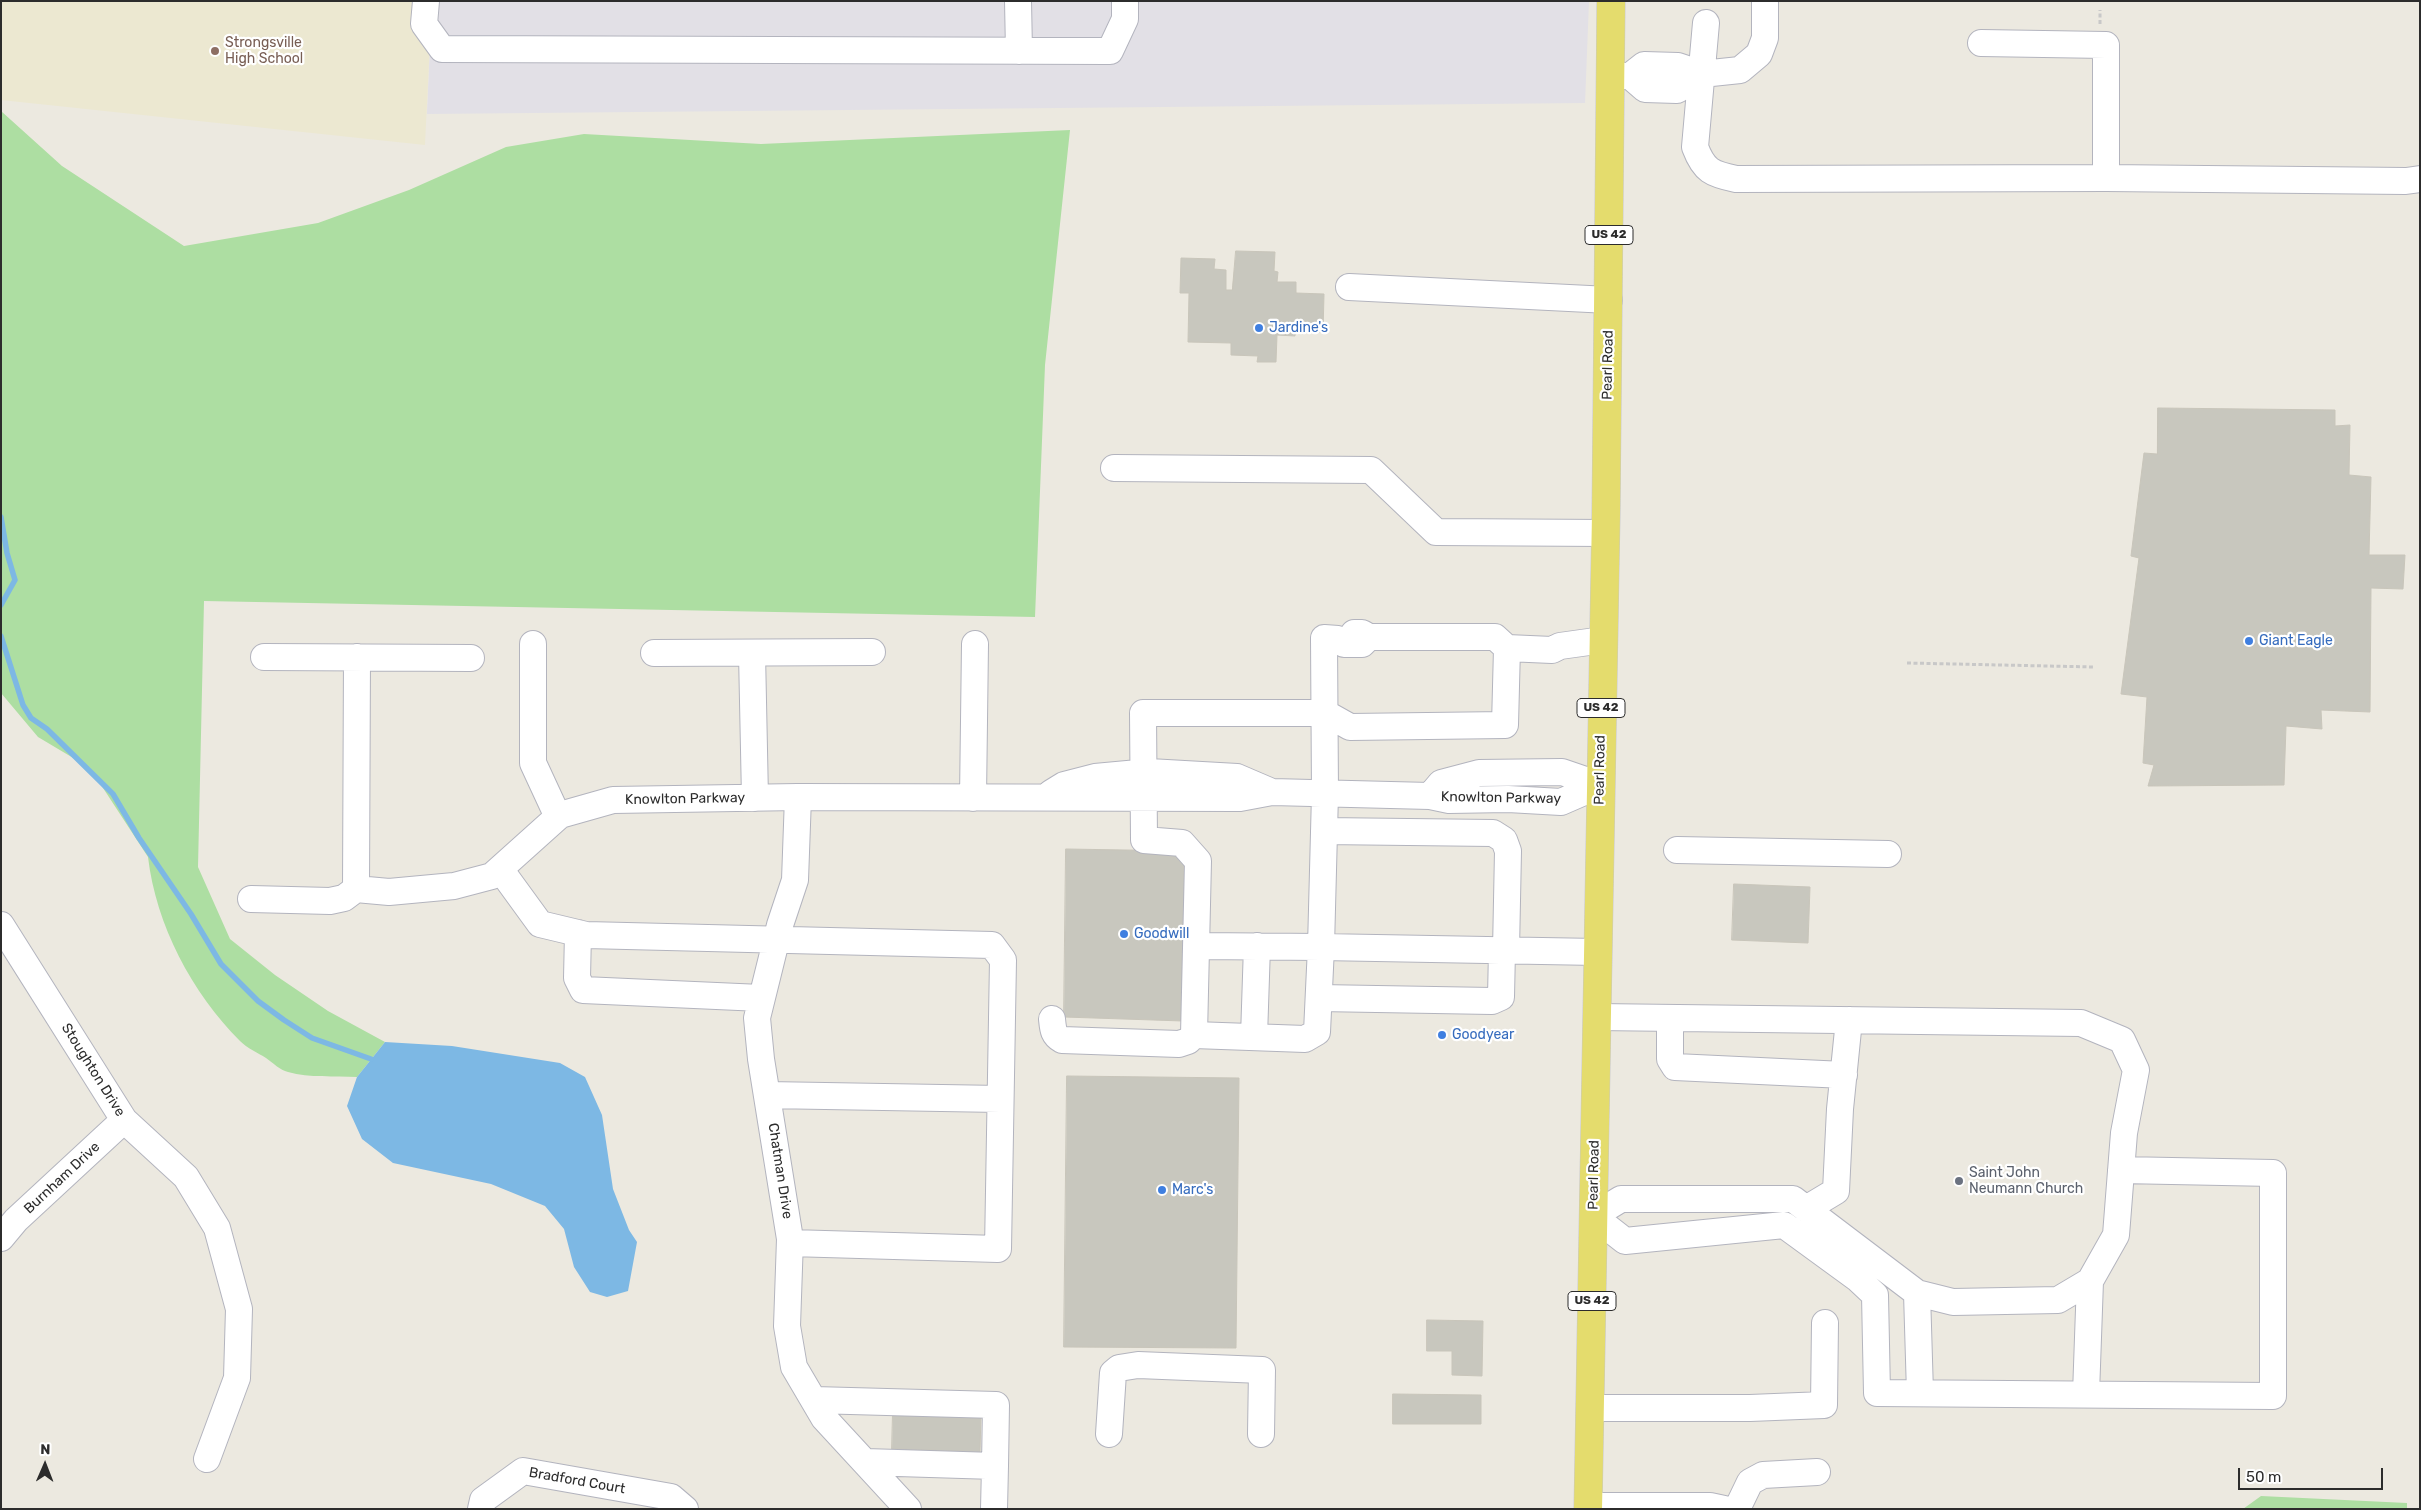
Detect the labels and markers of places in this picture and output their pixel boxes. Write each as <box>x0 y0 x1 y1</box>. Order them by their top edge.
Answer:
place label: Strongsville High School <box>225 35 303 68</box>
marker: Strongsville High School <box>209 45 221 57</box>
place label: Jardine's <box>1269 320 1328 336</box>
marker: Jardine's <box>1253 322 1265 334</box>
place label: Giant Eagle <box>2259 633 2333 649</box>
marker: Giant Eagle <box>2243 635 2255 647</box>
place label: Goodwill <box>1134 926 1189 942</box>
marker: Goodwill <box>1118 928 1130 940</box>
place label: Goodyear <box>1452 1027 1514 1043</box>
marker: Goodyear <box>1436 1029 1448 1041</box>
place label: Saint John Neumann Church <box>1969 1165 2083 1198</box>
marker: Saint John Neumann Church <box>1953 1175 1965 1187</box>
place label: Marc's <box>1172 1182 1213 1198</box>
marker: Marc's <box>1156 1184 1168 1196</box>

